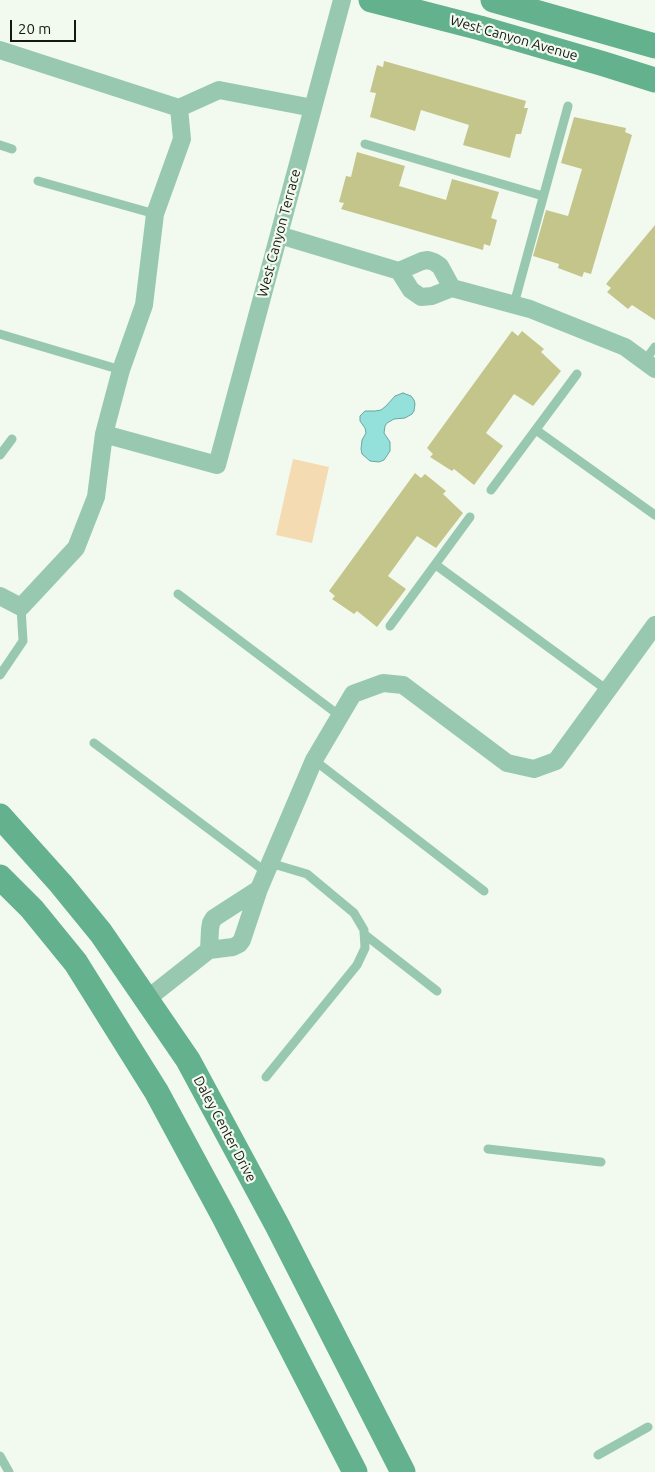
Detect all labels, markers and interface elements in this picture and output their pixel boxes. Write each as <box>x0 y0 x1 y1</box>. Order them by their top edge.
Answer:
scale bar <box>12 10 79 42</box>
street label: West Canyon Avenue <box>448 12 580 64</box>
text: 20 m <box>18 20 51 37</box>
street label: West Canyon Terrace <box>254 167 304 299</box>
street label: Daley Center Drive <box>190 1073 260 1185</box>

